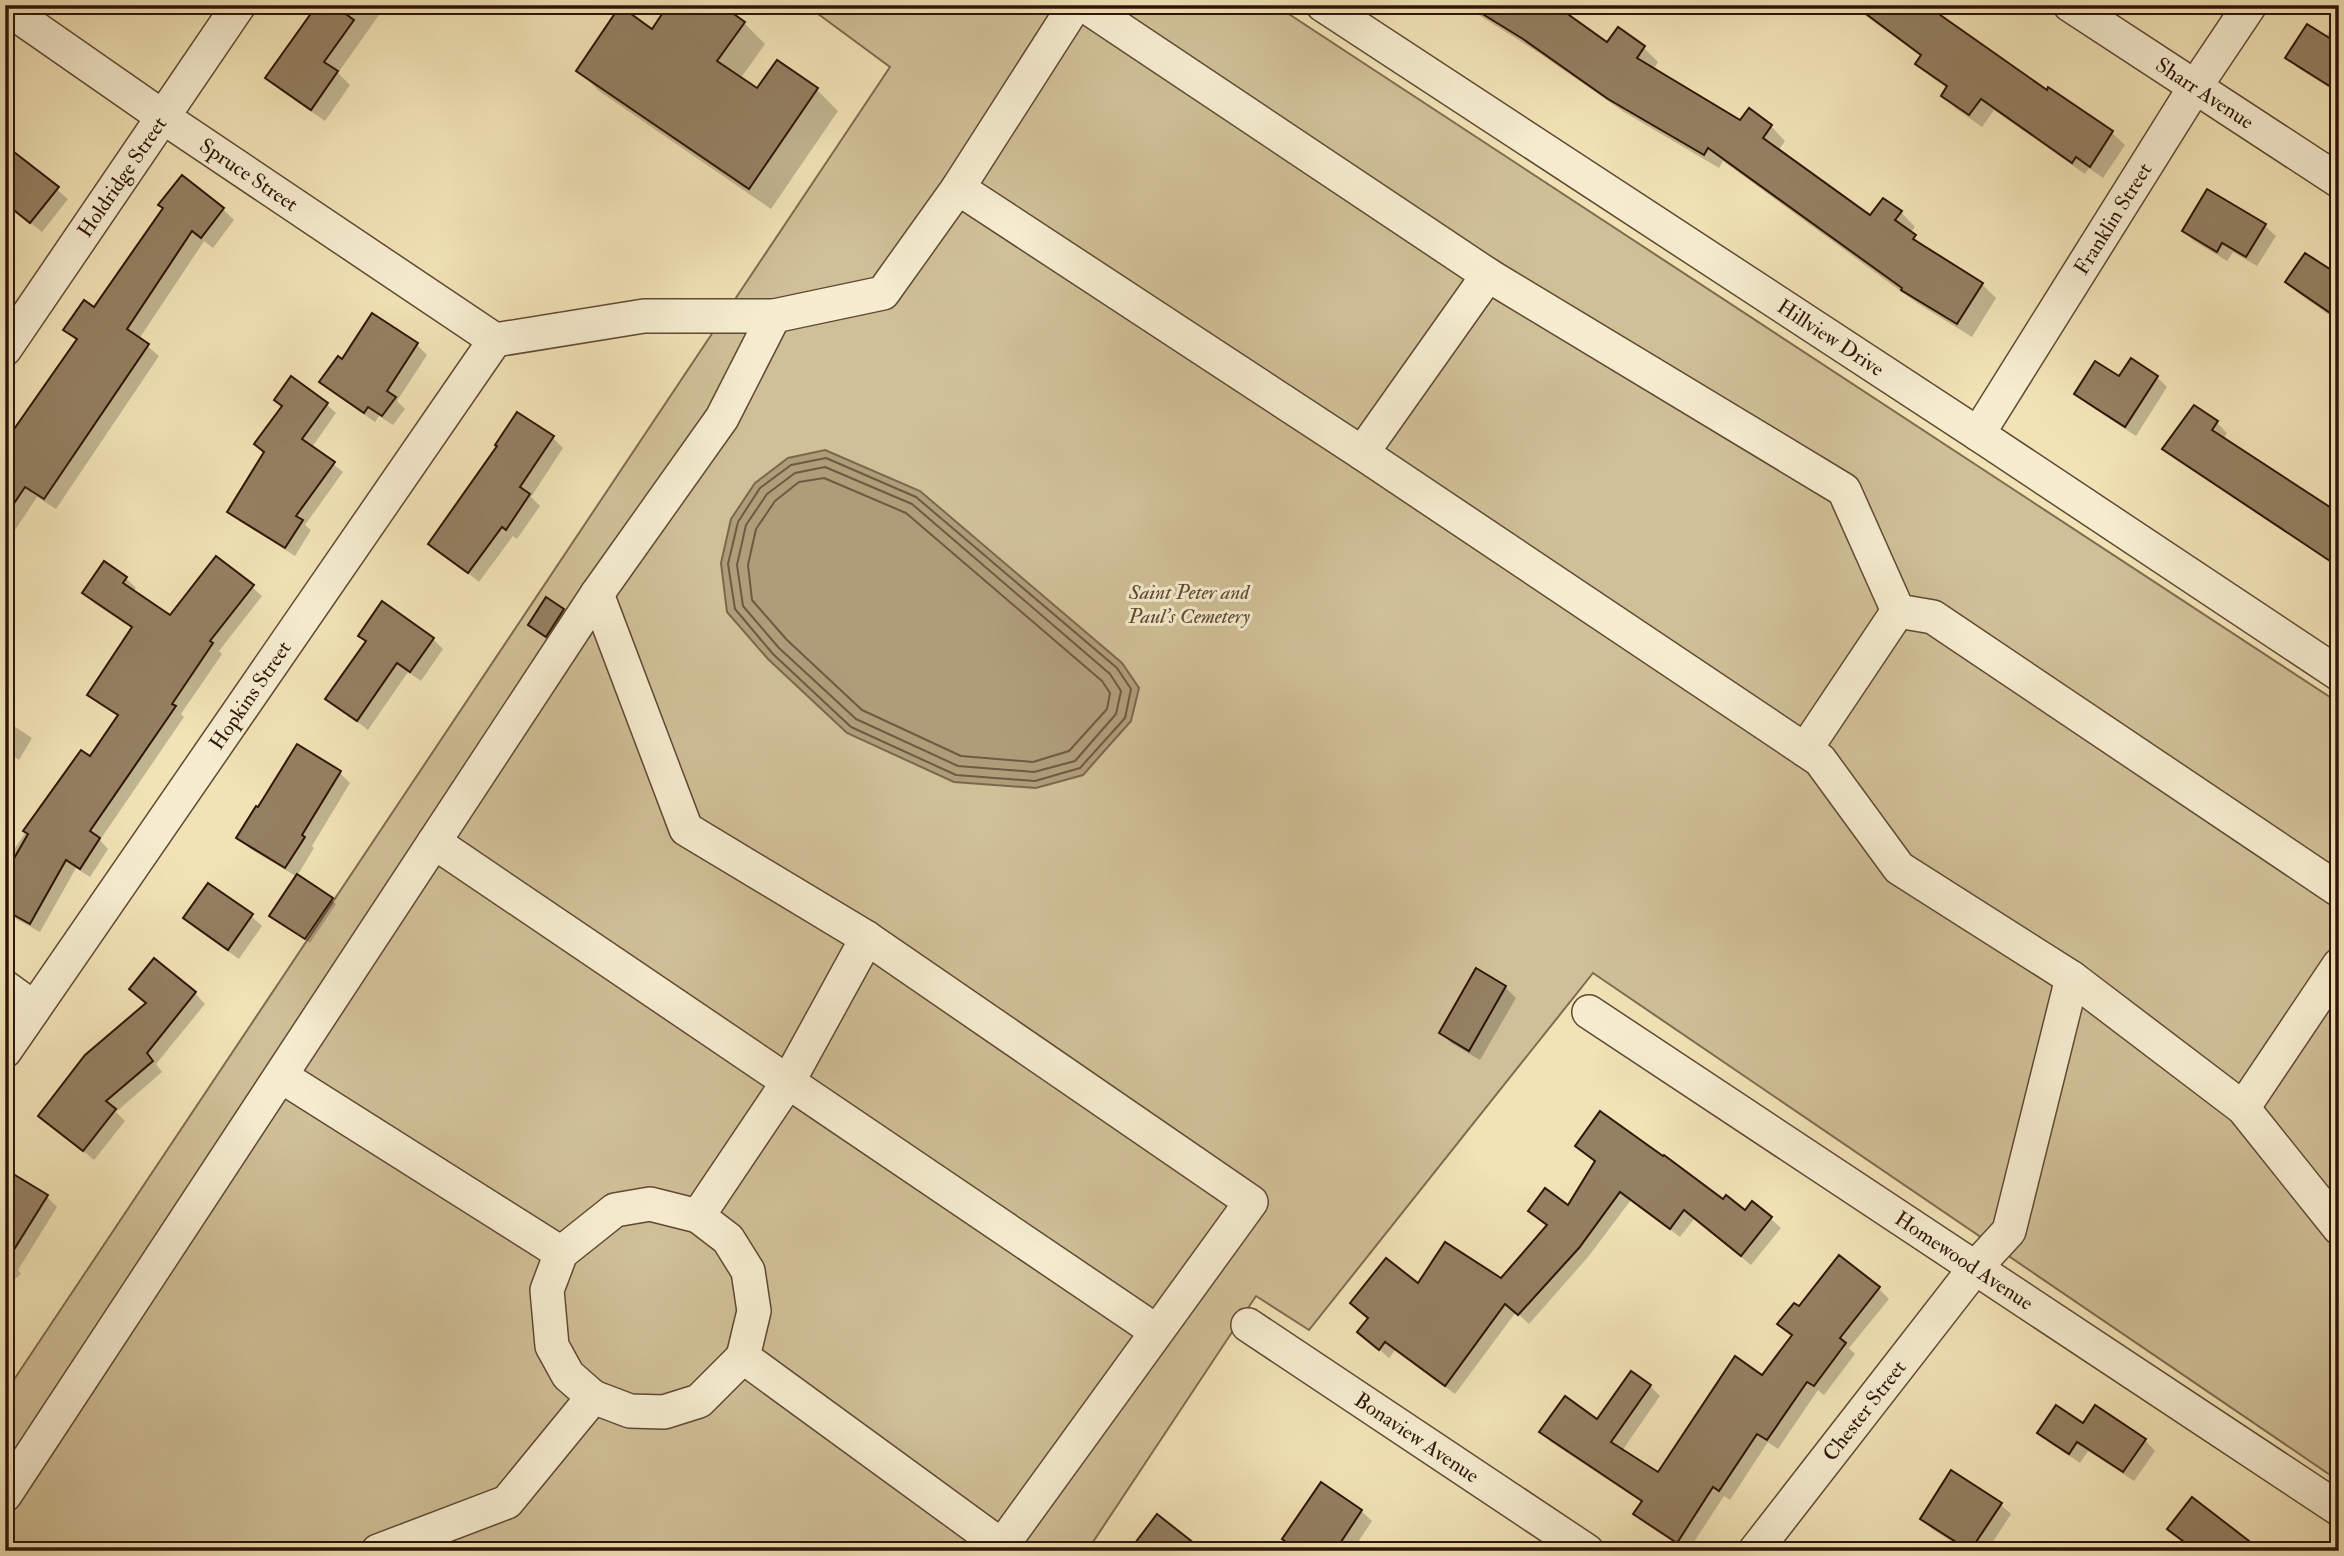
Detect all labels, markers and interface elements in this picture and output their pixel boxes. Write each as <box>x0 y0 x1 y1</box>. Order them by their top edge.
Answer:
street label: Sharr Avenue <box>2150 52 2259 136</box>
street label: Holdridge Street <box>72 111 173 243</box>
street label: Spruce Street <box>194 132 303 218</box>
street label: Franklin Street <box>2068 158 2158 280</box>
street label: Hillview Drive <box>1772 293 1889 383</box>
park label: Saint Peter and Paul's Cemetery <box>1127 579 1251 630</box>
street label: Hopkins Street <box>204 636 298 755</box>
street label: Homewood Avenue <box>1889 1205 2038 1317</box>
street label: Chester Street <box>1817 1355 1913 1467</box>
street label: Bonaview Avenue <box>1349 1387 1484 1489</box>

